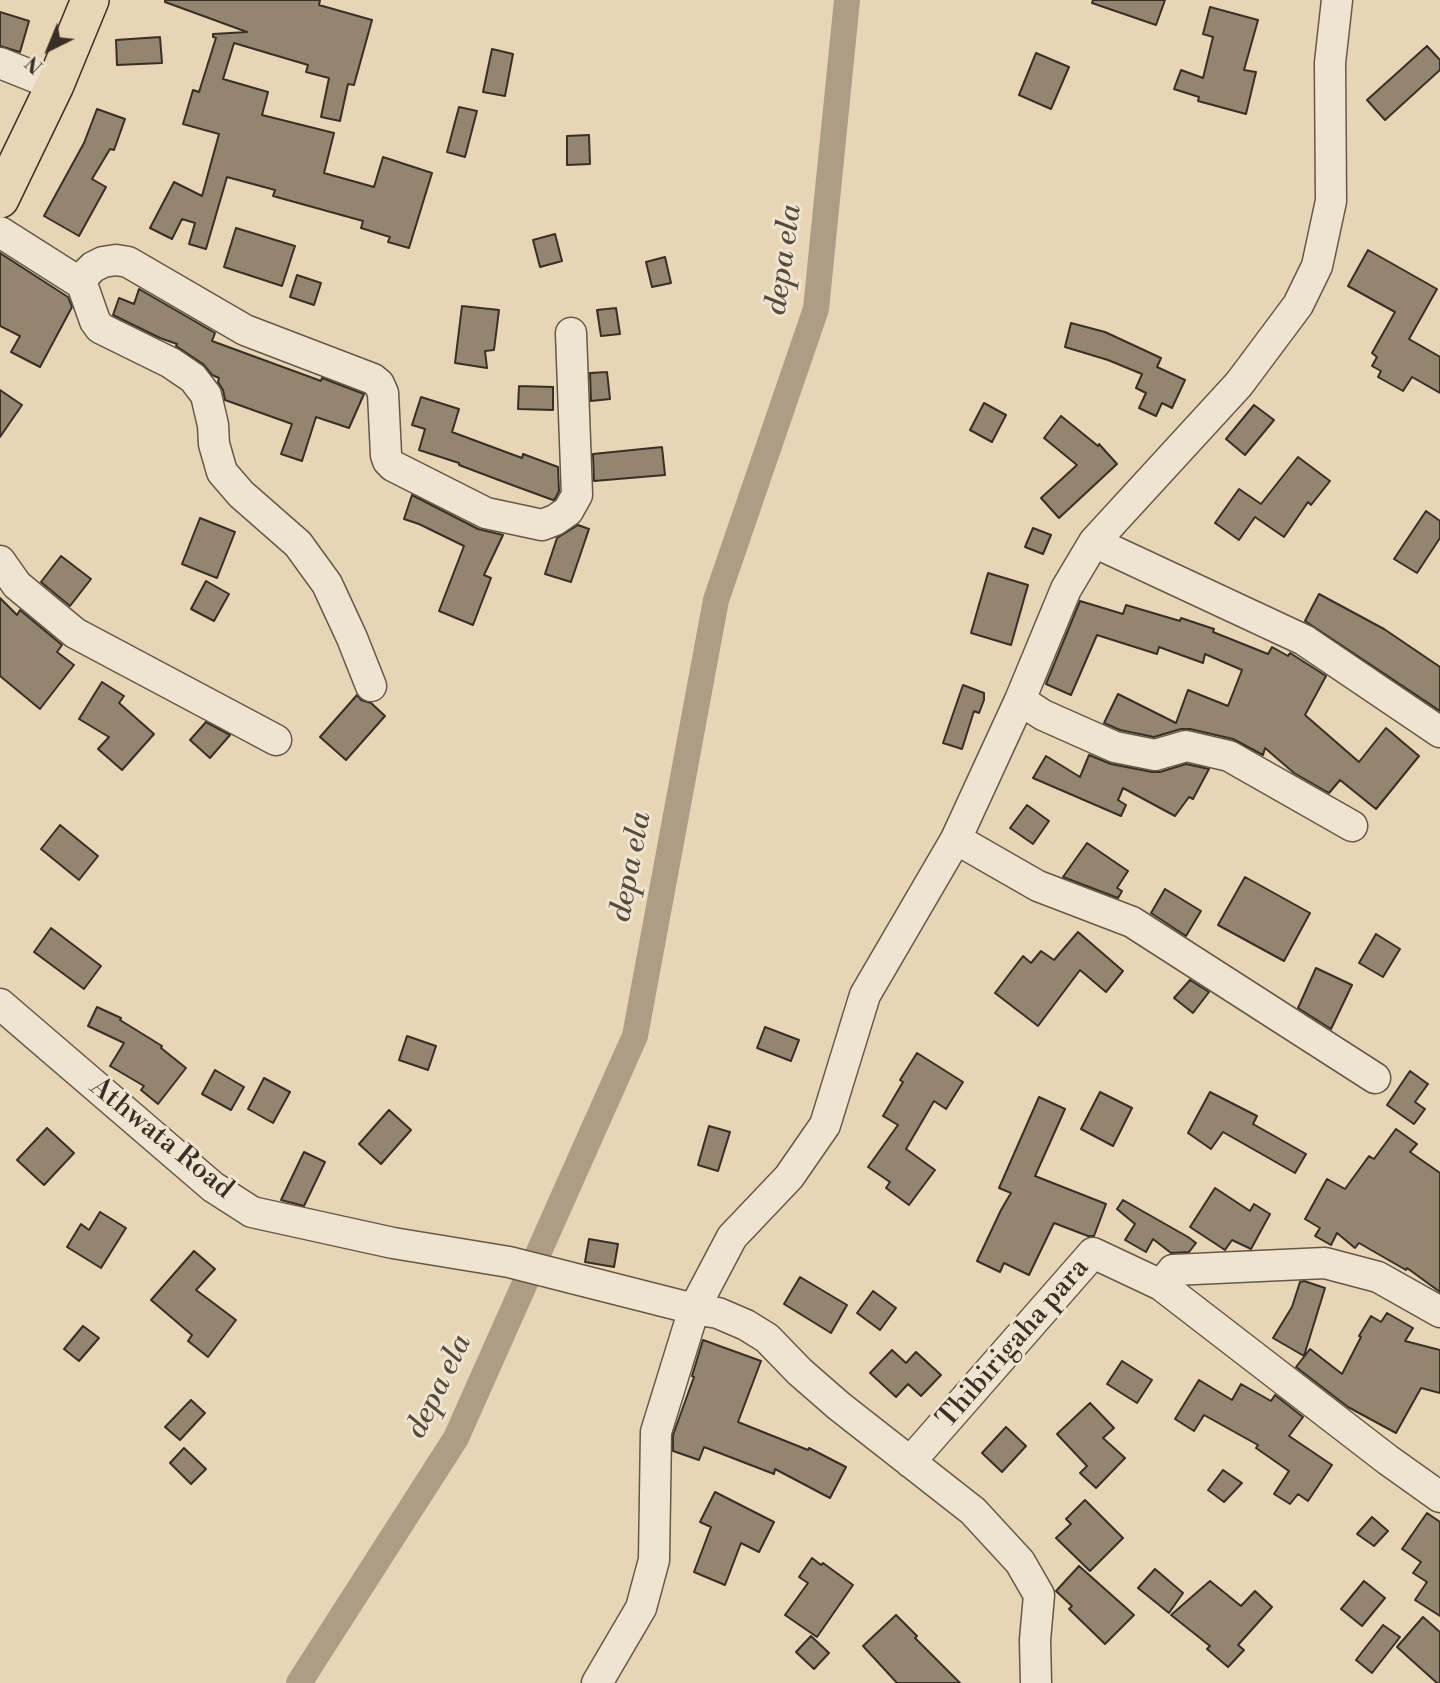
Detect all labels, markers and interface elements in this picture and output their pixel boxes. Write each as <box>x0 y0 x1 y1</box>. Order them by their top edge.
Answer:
north arrow <box>14 14 84 84</box>
text: N <box>21 50 48 78</box>
water label: depa ela <box>759 202 811 318</box>
water label: depa ela <box>604 809 660 925</box>
street label: Athwata Road <box>82 1071 240 1207</box>
street label: Thibirigaha para <box>931 1252 1097 1436</box>
water label: depa ela <box>399 1329 481 1445</box>

